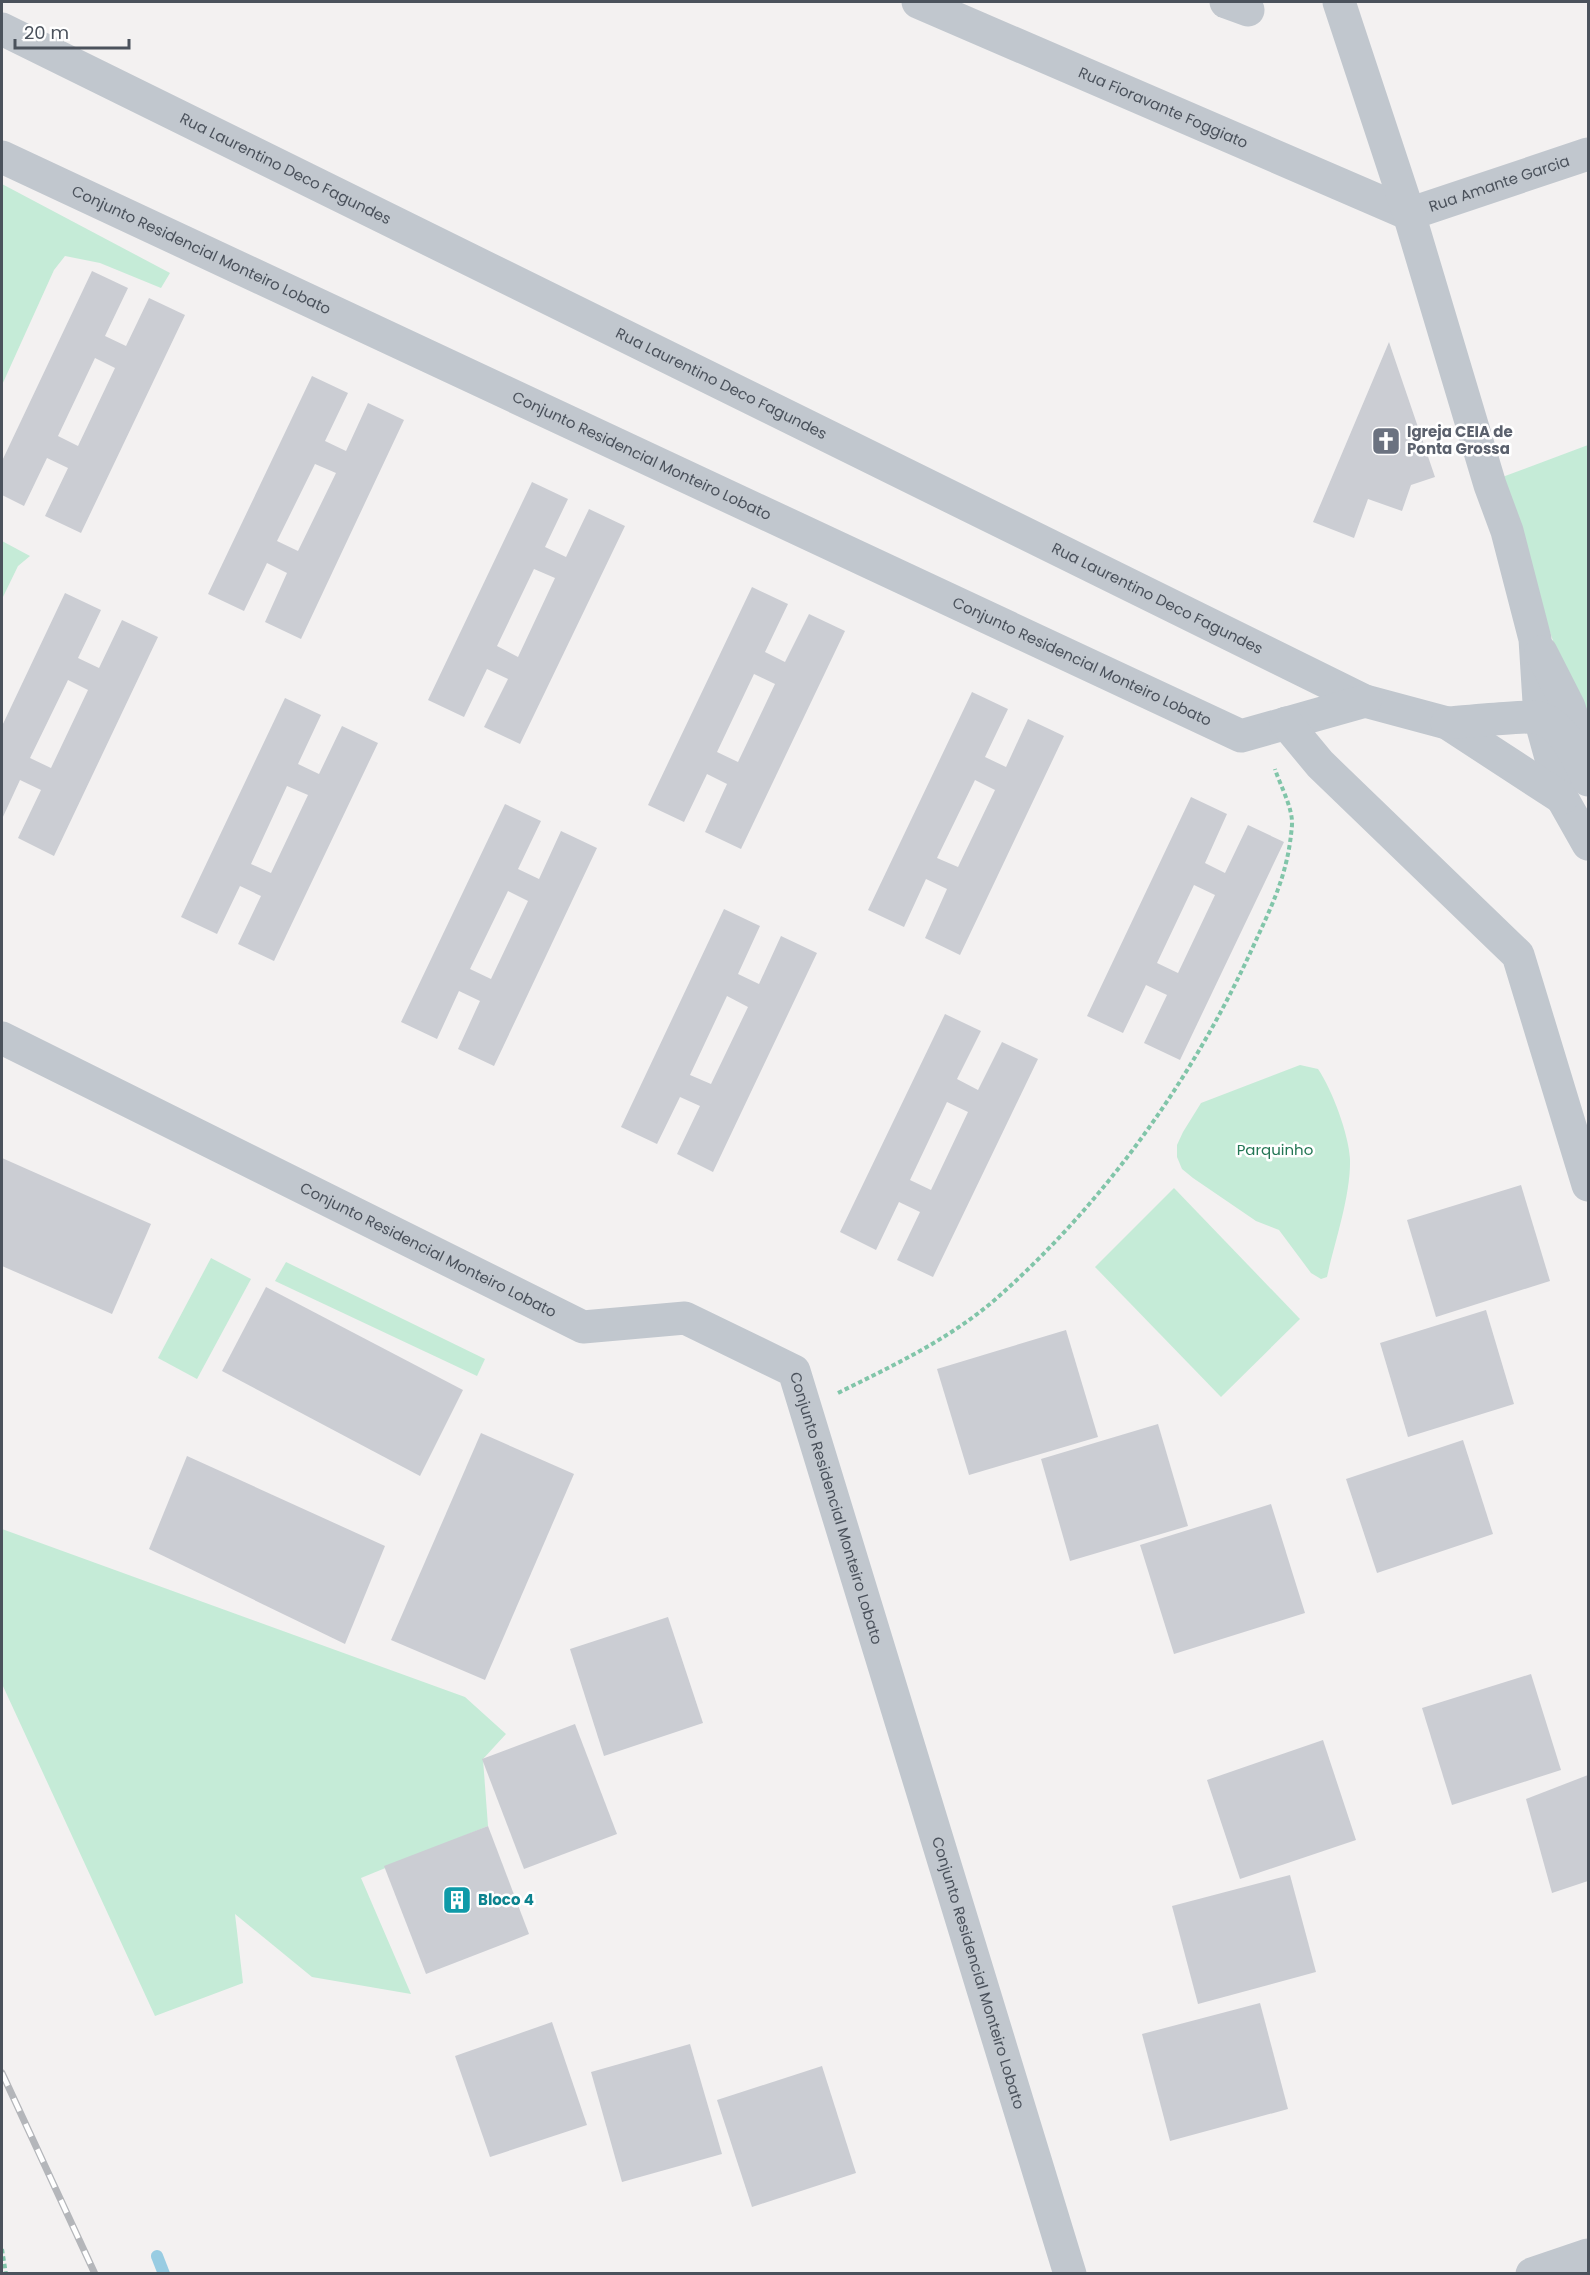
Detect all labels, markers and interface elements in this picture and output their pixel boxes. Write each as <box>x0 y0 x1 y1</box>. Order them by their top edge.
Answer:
scale bar <box>15 12 129 50</box>
text: 20 m <box>24 20 69 45</box>
street label: Rua Fioravante Foggiato <box>1075 61 1251 153</box>
street label: Rua Laurentino Deco Fagundes <box>176 107 395 229</box>
street label: Rua Amante Garcia <box>1426 150 1572 217</box>
street label: Conjunto Residencial Monteiro Lobato <box>68 180 335 319</box>
street label: Rua Laurentino Deco Fagundes <box>612 322 831 444</box>
street label: Conjunto Residencial Monteiro Lobato <box>509 386 775 525</box>
place label: Igreja CEIA de Ponta Grossa <box>1407 421 1513 459</box>
church icon: Igreja CEIA de Ponta Grossa <box>1370 425 1402 457</box>
street label: Rua Laurentino Deco Fagundes <box>1048 537 1267 659</box>
street label: Conjunto Residencial Monteiro Lobato <box>949 592 1215 731</box>
park label: Parquinho <box>1237 1139 1313 1160</box>
street label: Conjunto Residencial Monteiro Lobato <box>297 1177 560 1322</box>
street label: Conjunto Residencial Monteiro Lobato <box>785 1369 888 1647</box>
street label: Conjunto Residencial Monteiro Lobato <box>927 1834 1030 2112</box>
building icon: Bloco 4 <box>441 1884 473 1916</box>
place label: Bloco 4 <box>478 1889 534 1910</box>

